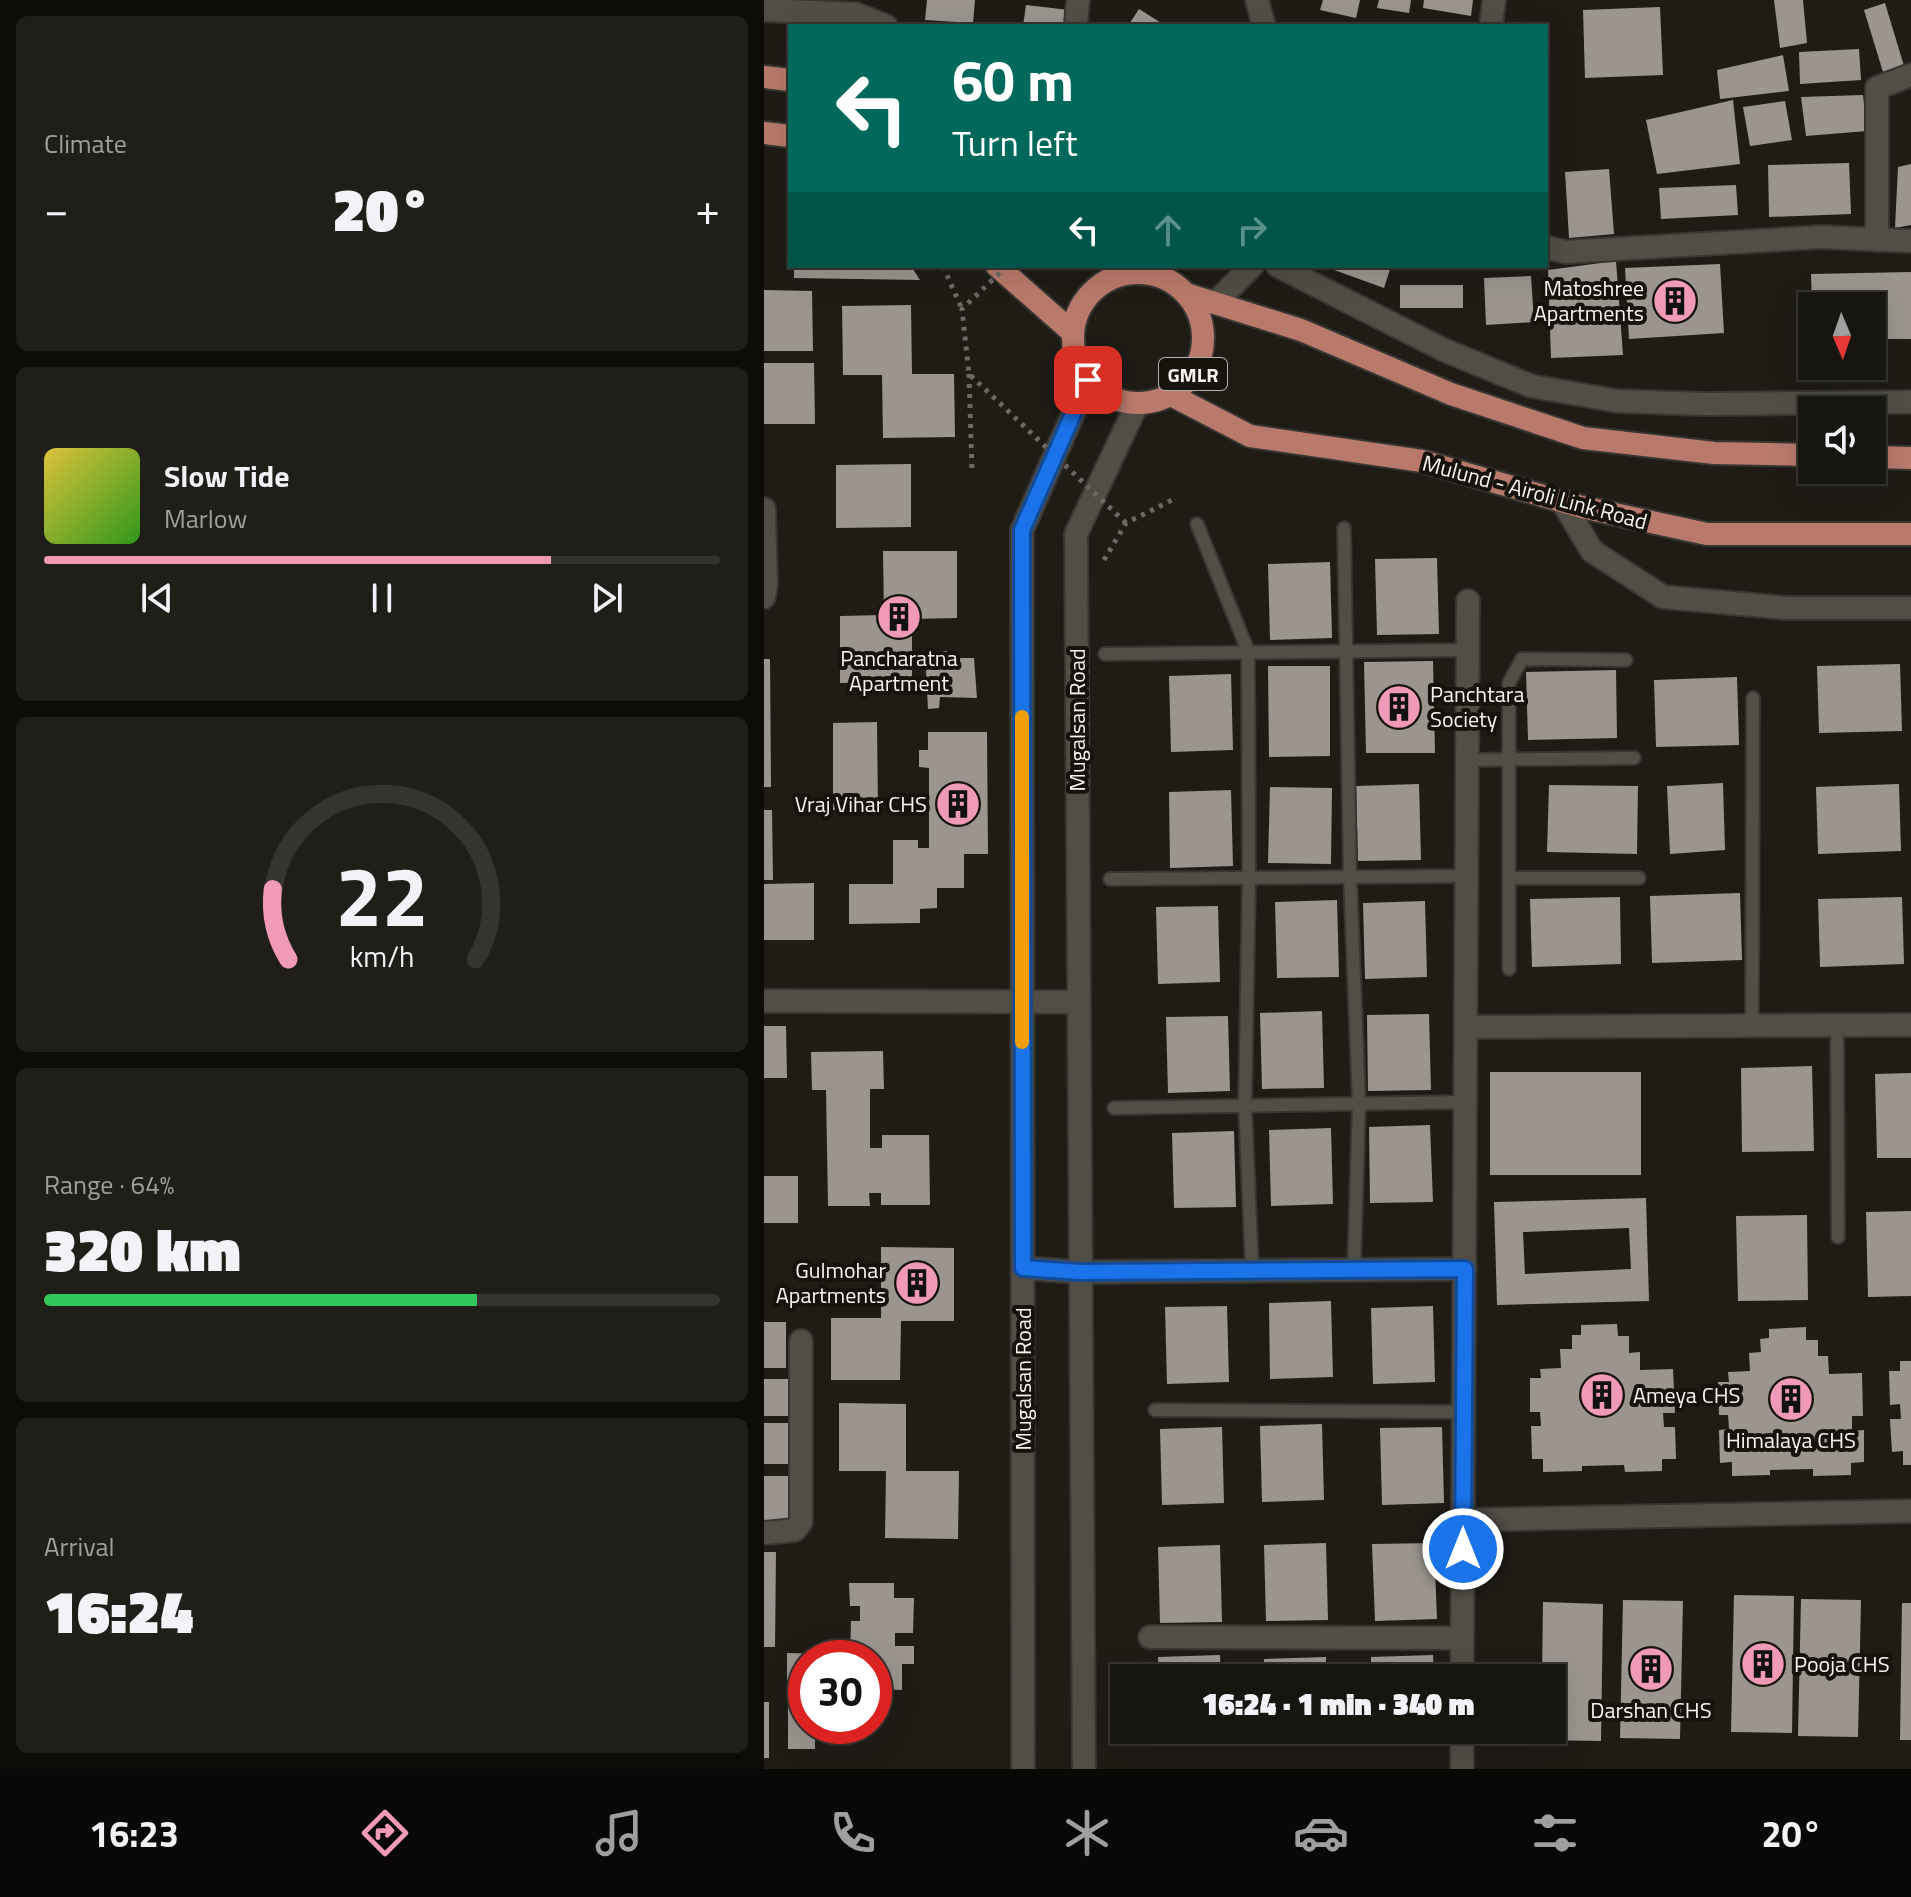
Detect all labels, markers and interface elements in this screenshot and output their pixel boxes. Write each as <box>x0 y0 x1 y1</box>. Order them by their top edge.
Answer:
text: 60 m <box>952 38 1074 123</box>
icon: left <box>820 56 924 160</box>
text: Turn left <box>952 115 1078 170</box>
text: Climate <box>44 124 127 163</box>
text: 20° <box>333 163 432 254</box>
text: − <box>44 175 69 242</box>
text: + <box>695 175 720 242</box>
icon: left <box>1062 208 1106 252</box>
icon: ahead <box>1146 208 1190 252</box>
icon: right <box>1230 208 1274 252</box>
place label: Matoshree Apartments <box>1534 271 1644 330</box>
building icon: Matoshree Apartments <box>1651 277 1699 325</box>
north arrow <box>1798 292 1886 380</box>
map controls <box>1798 292 1886 484</box>
pin <box>1054 346 1122 414</box>
icon: arrive <box>1066 358 1110 402</box>
road number: GMLR <box>1159 358 1227 390</box>
button: sound <box>1798 396 1886 484</box>
street label: Mulund - Airoli Link Road <box>1419 446 1651 538</box>
text: Slow Tide <box>164 453 289 499</box>
text: Marlow <box>164 499 247 538</box>
icon: previous <box>135 576 179 620</box>
icon: pause <box>360 576 404 620</box>
icon: next <box>585 576 629 620</box>
building icon: Pancharatna Apartment <box>875 593 923 641</box>
place label: Pancharatna Apartment <box>840 641 958 700</box>
street label: Mugalsan Road <box>1060 648 1094 792</box>
place label: Panchtara Society <box>1430 677 1525 736</box>
building icon: Panchtara Society <box>1375 683 1423 731</box>
building icon: Vraj Vihar CHS <box>934 780 982 828</box>
place label: Vraj Vihar CHS <box>795 787 927 821</box>
text: 22 <box>335 832 429 958</box>
text: km/h <box>350 936 414 979</box>
text: Range · 64% <box>44 1165 174 1204</box>
text: 320 km <box>44 1203 241 1294</box>
place label: Gulmohar Apartments <box>776 1253 886 1312</box>
building icon: Gulmohar Apartments <box>893 1259 941 1307</box>
street label: Mugalsan Road <box>1006 1307 1040 1451</box>
building icon: Ameya CHS <box>1578 1371 1626 1419</box>
building icon: Himalaya CHS <box>1767 1375 1815 1423</box>
place label: Ameya CHS <box>1633 1378 1740 1412</box>
place label: Himalaya CHS <box>1726 1423 1856 1457</box>
position arrow <box>1421 1507 1505 1591</box>
text: Arrival <box>44 1527 115 1566</box>
text: 16:24 <box>44 1565 193 1656</box>
speed limit sign: 30 <box>788 1640 892 1744</box>
building icon: Pooja CHS <box>1739 1640 1787 1688</box>
building icon: Darshan CHS <box>1627 1645 1675 1693</box>
place label: Pooja CHS <box>1794 1647 1890 1681</box>
text: 16:24 · 1 min · 340 m <box>1202 1681 1474 1727</box>
place label: Darshan CHS <box>1590 1693 1712 1727</box>
icon: directions <box>357 1805 413 1861</box>
icon: music <box>591 1805 647 1861</box>
icon: phone <box>825 1805 881 1861</box>
icon: climate <box>1059 1805 1115 1861</box>
icon: car <box>1293 1805 1349 1861</box>
icon: filters <box>1527 1805 1583 1861</box>
text: 16:23 <box>89 1806 179 1861</box>
text: 20° <box>1761 1806 1822 1861</box>

